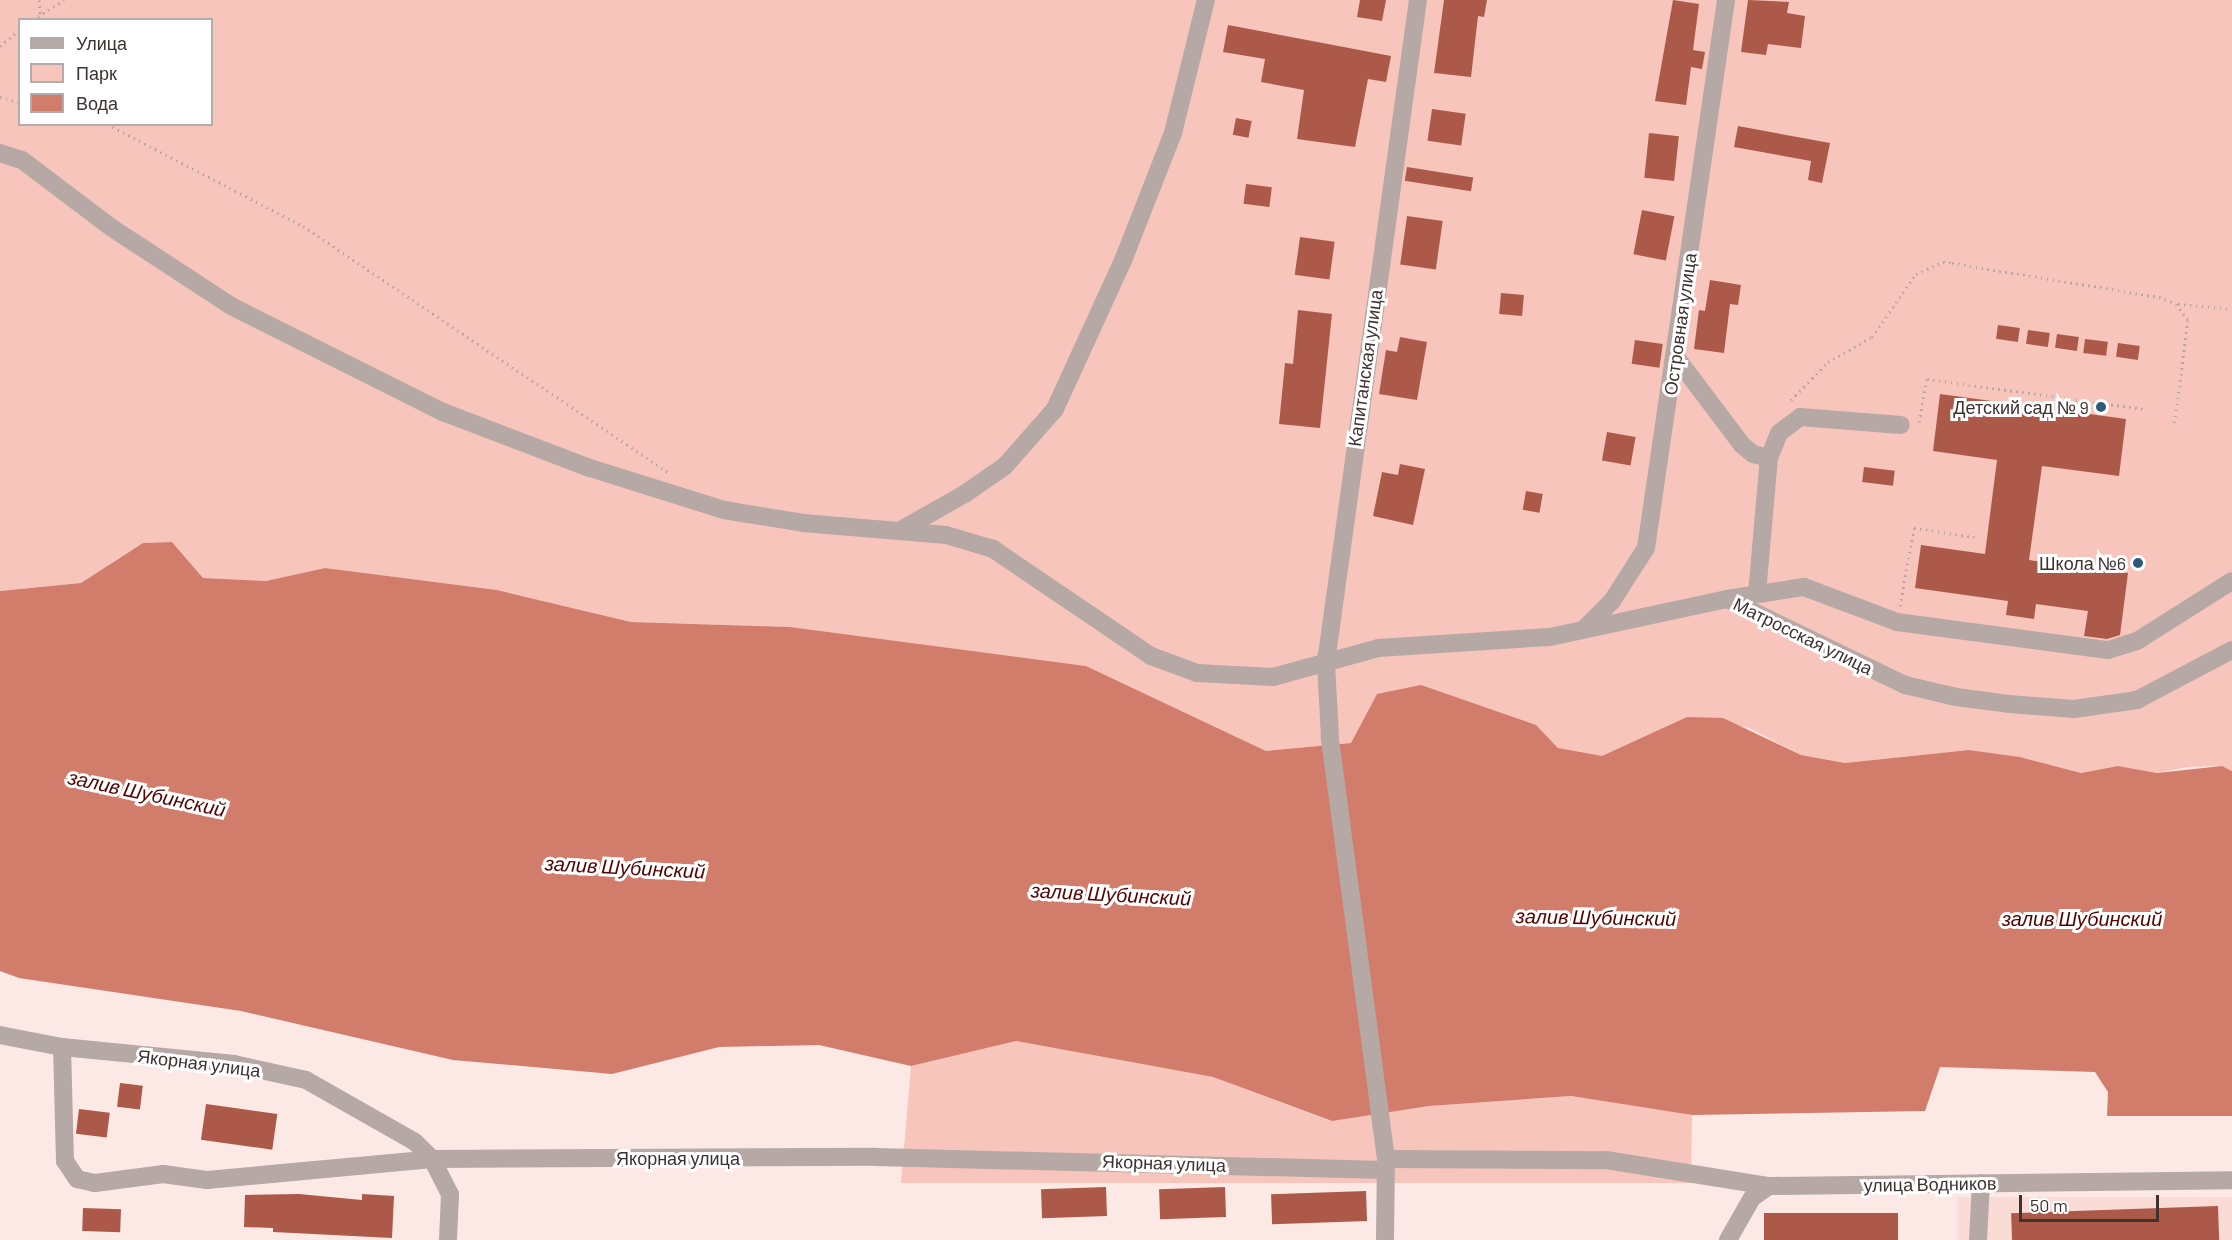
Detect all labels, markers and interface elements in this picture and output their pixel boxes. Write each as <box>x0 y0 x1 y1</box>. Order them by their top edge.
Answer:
legend <box>18 18 213 126</box>
text: Улица <box>76 32 127 54</box>
text: Парк <box>76 62 117 84</box>
text: Вода <box>76 92 118 114</box>
street label: Островная улица <box>1659 251 1701 397</box>
street label: Капитанская улица <box>1343 288 1387 448</box>
place label: Детский сад № 9 <box>1953 396 2089 418</box>
marker: Детский сад № 9 <box>2094 400 2108 414</box>
place label: Школа №6 <box>2039 552 2126 574</box>
marker: Школа №6 <box>2131 556 2145 570</box>
street label: Матросская улица <box>1730 593 1876 679</box>
water label: залив Шубинский <box>66 765 228 821</box>
water label: залив Шубинский <box>544 851 706 883</box>
water label: залив Шубинский <box>1030 878 1192 910</box>
water label: залив Шубинский <box>1515 904 1677 930</box>
water label: залив Шубинский <box>2002 906 2162 930</box>
street label: Якорная улица <box>136 1045 262 1081</box>
street label: Якорная улица <box>616 1147 740 1169</box>
street label: Якорная улица <box>1102 1150 1226 1176</box>
street label: улица Водников <box>1863 1172 1997 1196</box>
scale bar <box>2022 1183 2162 1221</box>
text: 50 m <box>2030 1194 2068 1216</box>

